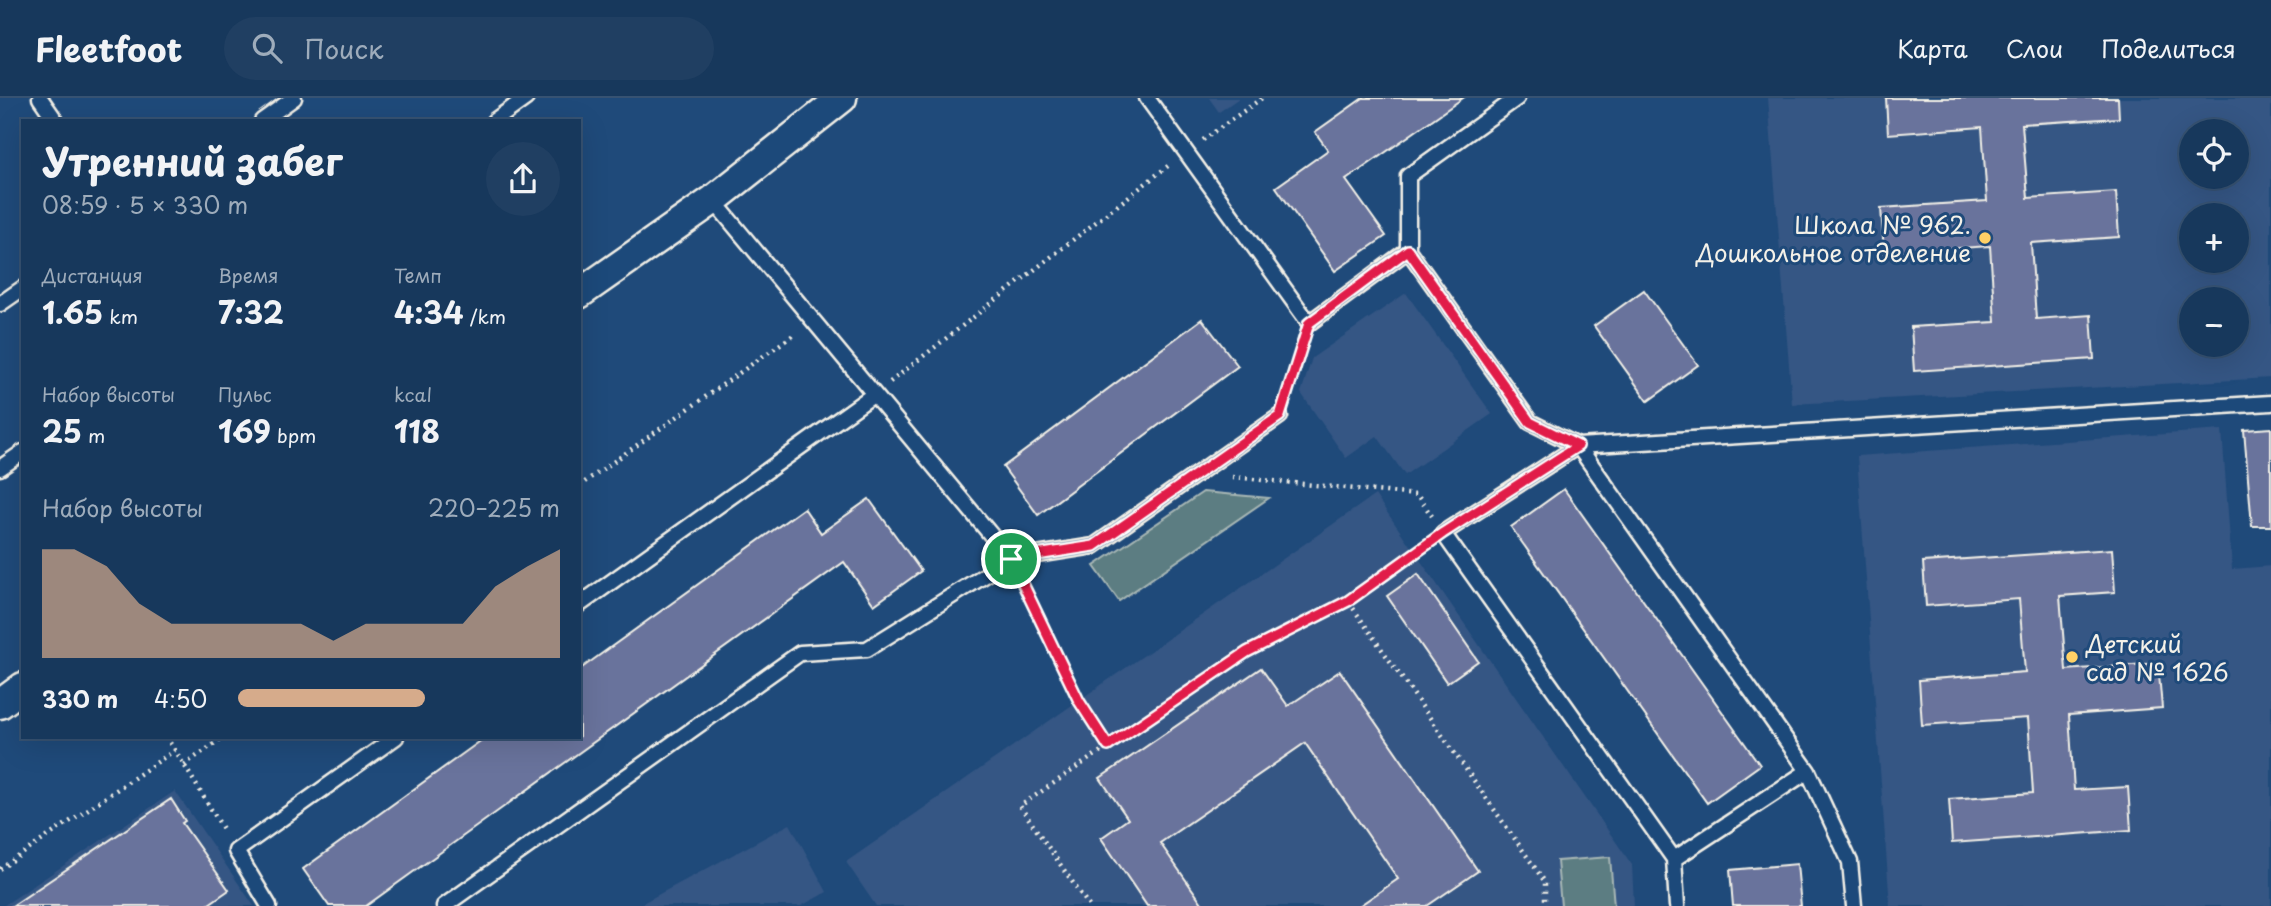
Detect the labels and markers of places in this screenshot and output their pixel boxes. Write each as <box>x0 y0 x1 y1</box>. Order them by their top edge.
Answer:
place label: Школа № 962. Дошкольное отделение <box>1695 206 1971 270</box>
marker: Школа № 962. Дошкольное отделение <box>1977 230 1993 246</box>
pin <box>981 529 1041 589</box>
place label: Детский сад № 1626 <box>2085 625 2229 689</box>
marker: Детский сад № 1626 <box>2064 649 2080 665</box>

